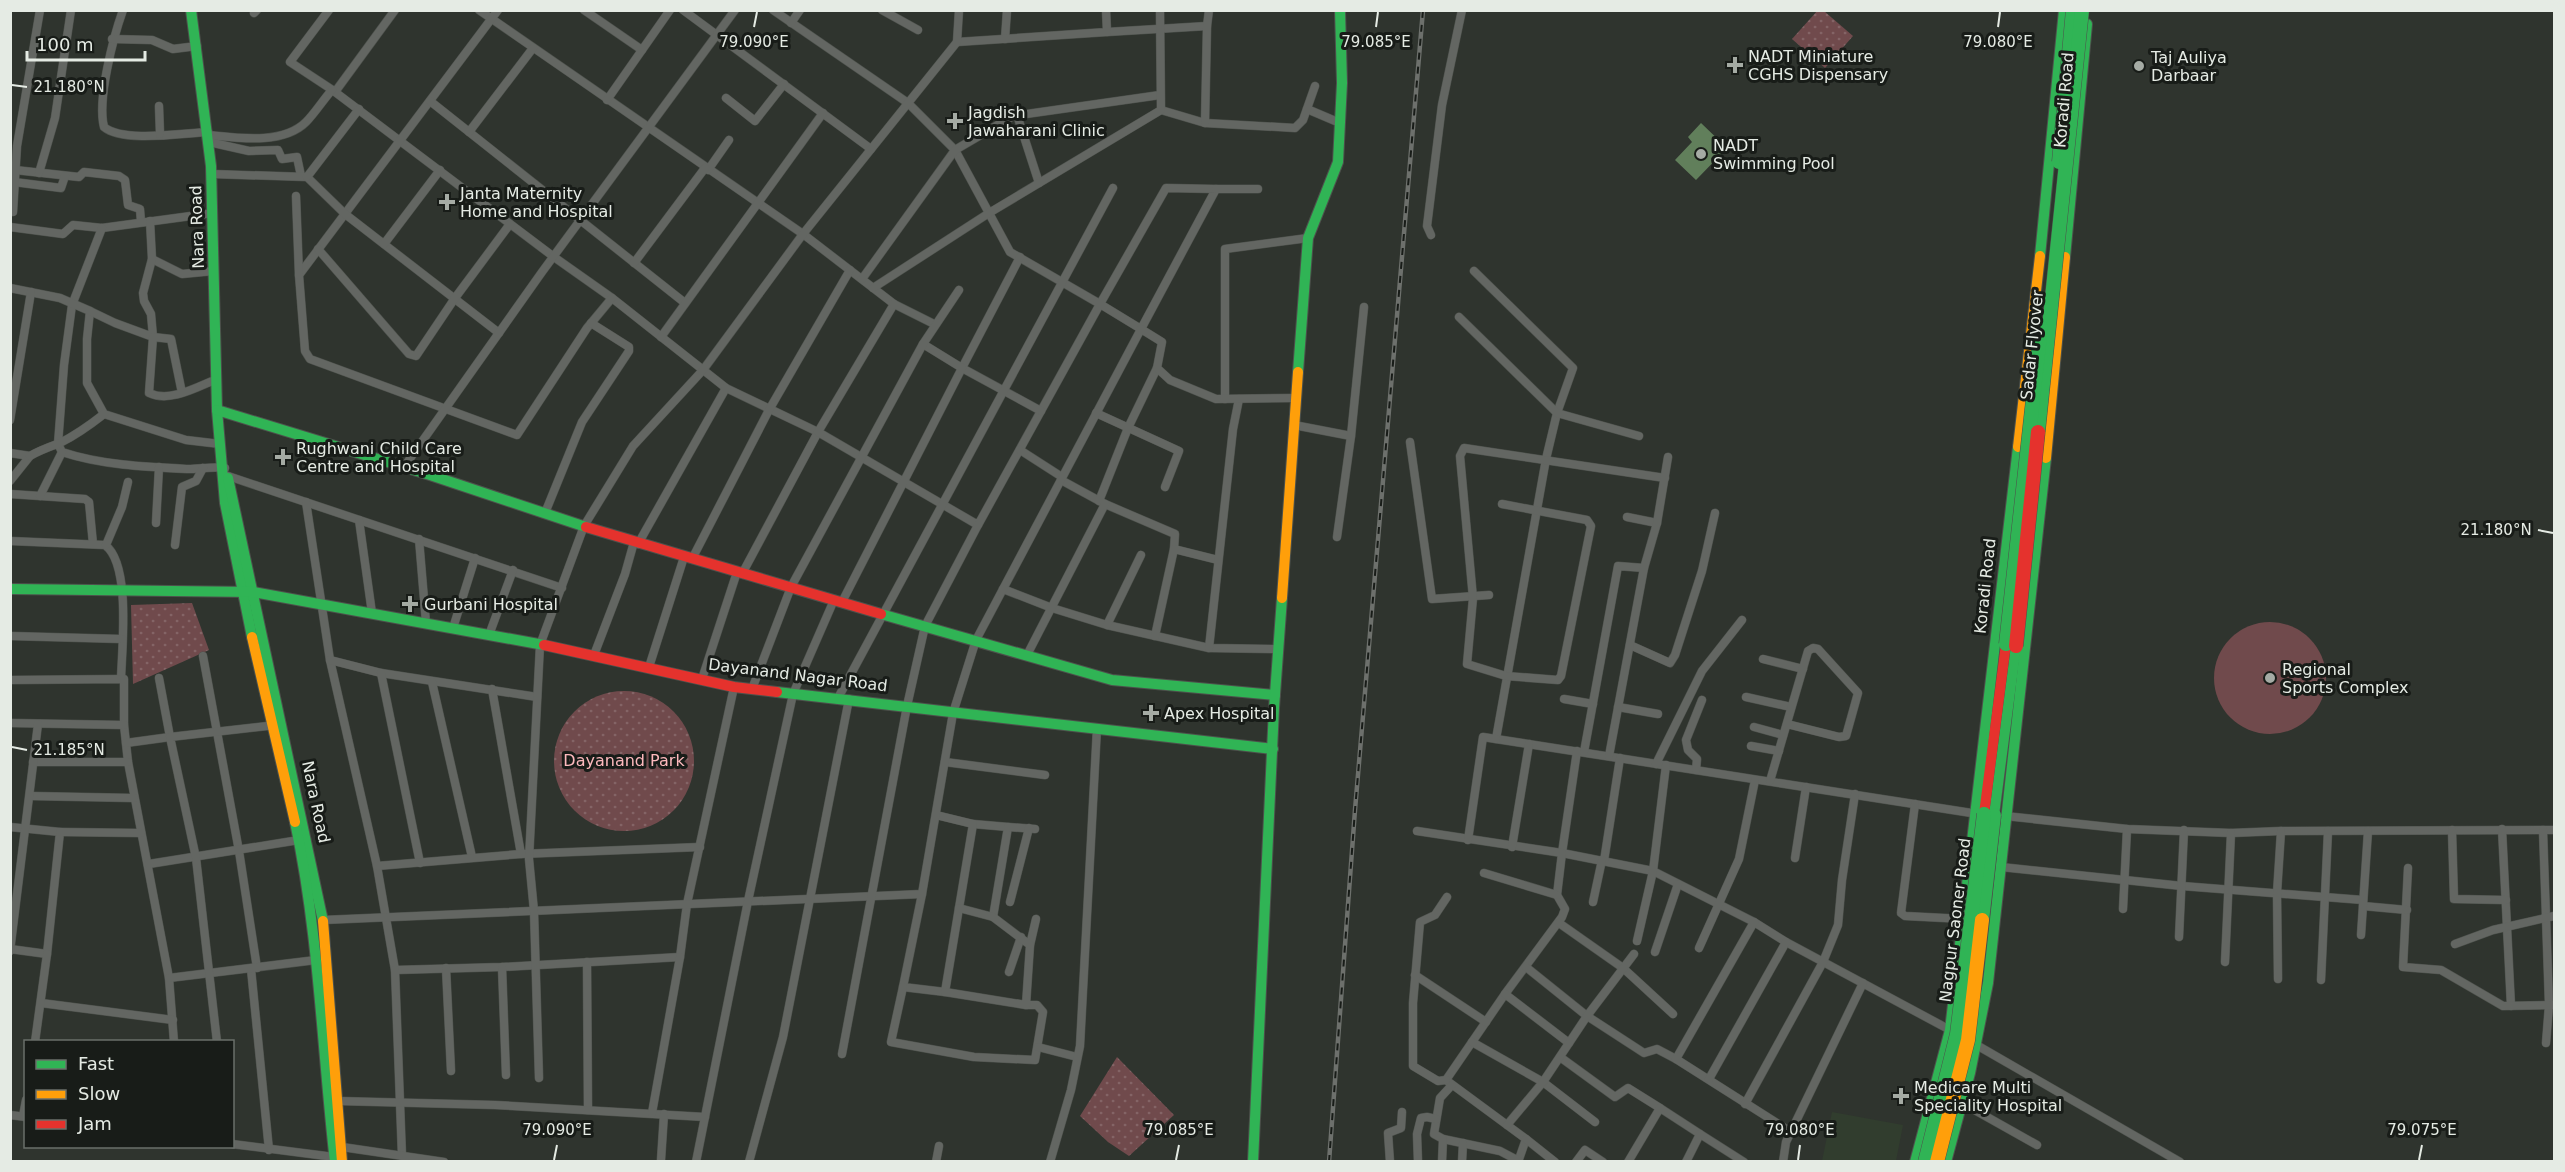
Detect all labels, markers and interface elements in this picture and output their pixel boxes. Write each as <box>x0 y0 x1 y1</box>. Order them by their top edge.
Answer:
scale bar <box>27 24 146 62</box>
text: 79.090°E <box>719 33 789 51</box>
text: 79.085°E <box>1341 33 1411 51</box>
text: 79.080°E <box>1963 33 2033 51</box>
text: 100 m <box>36 34 94 55</box>
place label: NADT Miniature CGHS Dispensary <box>1748 47 1888 84</box>
place label: Taj Auliya Darbaar <box>2150 48 2227 85</box>
street label: Koradi Road <box>2050 52 2078 148</box>
marker: NADT Miniature CGHS Dispensary <box>1726 56 1744 74</box>
marker: Taj Auliya Darbaar <box>2132 59 2146 73</box>
text: 21.180°N <box>33 78 105 96</box>
place label: Jagdish Jawaharani Clinic <box>967 103 1105 140</box>
marker: Jagdish Jawaharani Clinic <box>946 112 964 130</box>
place label: NADT Swimming Pool <box>1713 136 1835 173</box>
marker: NADT Swimming Pool <box>1694 147 1708 161</box>
place label: Janta Maternity Home and Hospital <box>459 184 613 221</box>
street label: Nara Road <box>186 185 208 269</box>
marker: Janta Maternity Home and Hospital <box>438 193 456 211</box>
street label: Sadar Flyover <box>2017 289 2047 401</box>
place label: Rughwani Child Care Centre and Hospital <box>296 439 462 476</box>
marker: Rughwani Child Care Centre and Hospital <box>274 448 292 466</box>
text: 21.180°N <box>2460 521 2532 539</box>
street label: Koradi Road <box>1971 537 1999 635</box>
marker: Gurbani Hospital <box>401 595 419 613</box>
place label: Gurbani Hospital <box>424 595 558 614</box>
street label: Dayanand Nagar Road <box>707 655 889 695</box>
place label: Regional Sports Complex <box>2282 660 2409 697</box>
marker: Regional Sports Complex <box>2263 671 2277 685</box>
marker: Apex Hospital <box>1142 704 1160 722</box>
place label: Apex Hospital <box>1164 704 1275 723</box>
text: 21.185°N <box>33 741 105 759</box>
park label: Dayanand Park <box>563 751 685 770</box>
street label: Nara Road <box>298 759 334 845</box>
street label: Nagpur Saoner Road <box>1935 837 1975 1003</box>
legend <box>24 1040 234 1148</box>
text: Fast <box>78 1053 114 1074</box>
place label: Medicare Multi Speciality Hospital <box>1914 1078 2062 1115</box>
text: Slow <box>78 1083 120 1104</box>
marker: Medicare Multi Speciality Hospital <box>1892 1087 1910 1105</box>
text: Jam <box>77 1113 112 1134</box>
text: 79.090°E <box>522 1121 592 1139</box>
text: 79.085°E <box>1144 1121 1214 1139</box>
text: 79.080°E <box>1765 1121 1835 1139</box>
text: 79.075°E <box>2387 1121 2457 1139</box>

